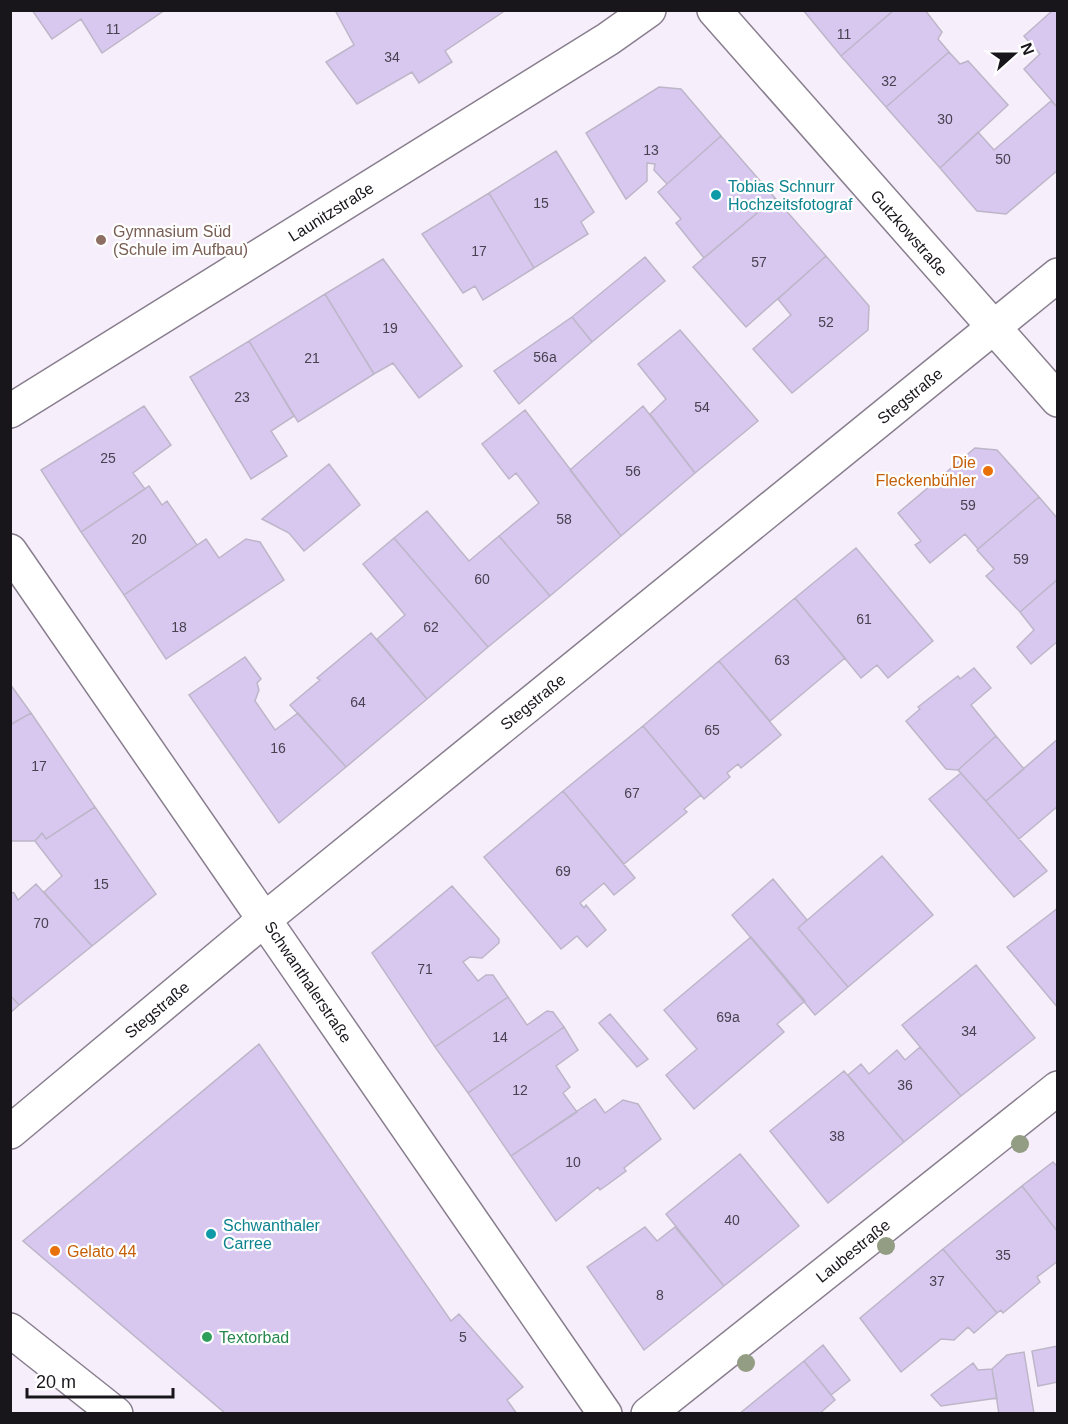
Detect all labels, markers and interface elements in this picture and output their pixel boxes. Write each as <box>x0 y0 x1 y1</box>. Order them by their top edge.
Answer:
house number: 11 <box>106 21 120 37</box>
north arrow <box>984 24 1044 84</box>
house number: 11 <box>837 26 851 42</box>
text: N <box>1018 40 1038 57</box>
house number: 34 <box>384 49 400 65</box>
house number: 32 <box>881 73 897 89</box>
house number: 30 <box>937 111 953 127</box>
house number: 13 <box>643 142 659 158</box>
house number: 50 <box>995 151 1011 167</box>
place label: Tobias Schnurr Hochzeitsfotograf <box>728 178 853 213</box>
street label: Launitzstraße <box>285 179 377 245</box>
street label: Gutzkowstraße <box>867 187 951 279</box>
marker: Tobias Schnurr Hochzeitsfotograf <box>709 188 723 202</box>
house number: 15 <box>533 195 549 211</box>
place label: Gymnasium Süd (Schule im Aufbau) <box>113 223 248 258</box>
marker: Gymnasium Süd (Schule im Aufbau) <box>94 233 108 247</box>
house number: 17 <box>471 243 487 259</box>
house number: 57 <box>751 254 767 270</box>
house number: 52 <box>818 314 834 330</box>
house number: 19 <box>382 320 398 336</box>
house number: 56a <box>533 349 557 365</box>
house number: 21 <box>304 350 320 366</box>
street label: Stegstraße <box>874 365 946 427</box>
house number: 23 <box>234 389 250 405</box>
house number: 54 <box>694 399 710 415</box>
house number: 25 <box>100 450 116 466</box>
place label: Die Fleckenbühler <box>876 454 977 489</box>
house number: 56 <box>625 463 641 479</box>
marker: Die Fleckenbühler <box>981 464 995 478</box>
house number: 59 <box>960 497 976 513</box>
house number: 58 <box>556 511 572 527</box>
house number: 20 <box>131 531 147 547</box>
house number: 59 <box>1013 551 1029 567</box>
house number: 60 <box>474 571 490 587</box>
house number: 61 <box>856 611 872 627</box>
house number: 18 <box>171 619 187 635</box>
house number: 62 <box>423 619 439 635</box>
house number: 63 <box>774 652 790 668</box>
street label: Stegstraße <box>497 671 569 733</box>
house number: 64 <box>350 694 366 710</box>
house number: 65 <box>704 722 720 738</box>
house number: 16 <box>270 740 286 756</box>
house number: 17 <box>31 758 47 774</box>
house number: 67 <box>624 785 640 801</box>
house number: 69 <box>555 863 571 879</box>
house number: 15 <box>93 876 109 892</box>
house number: 70 <box>33 915 49 931</box>
street label: Schwanthalerstraße <box>261 918 355 1046</box>
house number: 71 <box>417 961 433 977</box>
street label: Stegstraße <box>122 978 193 1042</box>
house number: 69a <box>716 1009 740 1025</box>
house number: 34 <box>961 1023 977 1039</box>
house number: 14 <box>492 1029 508 1045</box>
house number: 36 <box>897 1077 913 1093</box>
house number: 12 <box>512 1082 528 1098</box>
house number: 38 <box>829 1128 845 1144</box>
house number: 10 <box>565 1154 581 1170</box>
house number: 40 <box>724 1212 740 1228</box>
street label: Laubestraße <box>813 1216 893 1286</box>
place label: Schwanthaler Carree <box>223 1217 321 1252</box>
marker: Schwanthaler Carree <box>204 1227 218 1241</box>
place label: Gelato 44 <box>67 1243 136 1260</box>
marker: Gelato 44 <box>48 1244 62 1258</box>
house number: 35 <box>995 1247 1011 1263</box>
house number: 37 <box>929 1273 945 1289</box>
house number: 8 <box>656 1287 664 1303</box>
place label: Textorbad <box>219 1329 289 1346</box>
house number: 5 <box>459 1329 467 1345</box>
marker: Textorbad <box>200 1330 214 1344</box>
scale bar <box>27 1361 172 1399</box>
text: 20 m <box>36 1372 76 1392</box>

